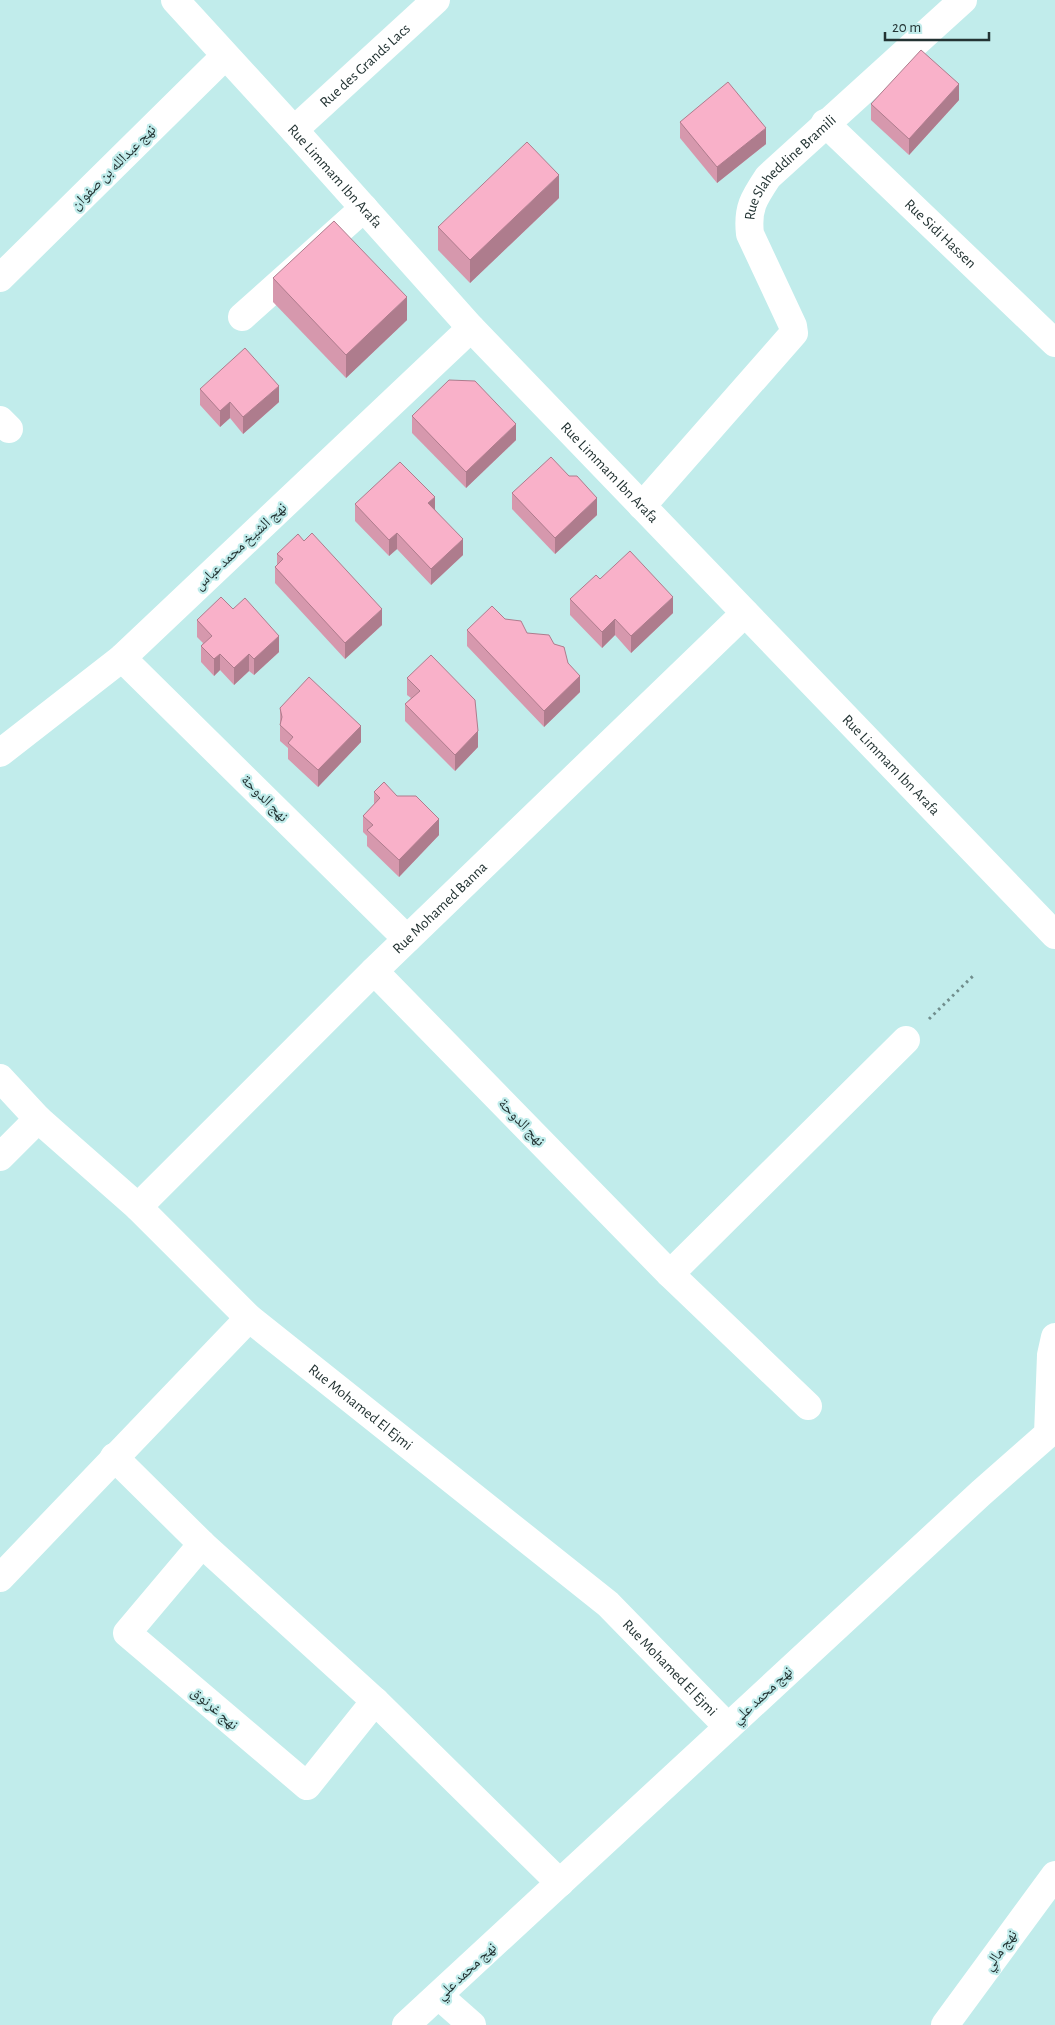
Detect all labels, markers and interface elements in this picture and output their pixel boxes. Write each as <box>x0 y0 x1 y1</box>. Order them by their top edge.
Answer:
scale bar <box>885 10 989 42</box>
text: 20 m <box>892 20 921 35</box>
street label: Rue des Grands Lacs <box>317 21 413 110</box>
street label: Rue Slaheddine Bramili <box>742 112 839 221</box>
street label: نهج عبدالله بن صفوان <box>68 122 160 214</box>
street label: Rue Limmam Ibn Arafa <box>285 122 385 231</box>
street label: Rue Sidi Hassen <box>902 197 979 271</box>
street label: Rue Limmam Ibn Arafa <box>558 419 661 526</box>
street label: نهج الشيخ محمد عباس <box>191 500 291 594</box>
street label: Rue Limmam Ibn Arafa <box>839 712 943 818</box>
street label: نهج الدوحة <box>237 772 291 826</box>
street label: Rue Mohamed Banna <box>390 859 490 957</box>
street label: نهج الدوحة <box>494 1096 548 1150</box>
street label: Rue Mohamed El Ejmi <box>306 1362 415 1453</box>
street label: Rue Mohamed El Ejmi <box>620 1617 720 1719</box>
street label: نهج محمد علي <box>729 1664 798 1730</box>
street label: نهج غرنوق <box>187 1684 241 1734</box>
street label: نهج مالي <box>981 1927 1023 1976</box>
street label: نهج محمد علي <box>433 1940 502 2006</box>

